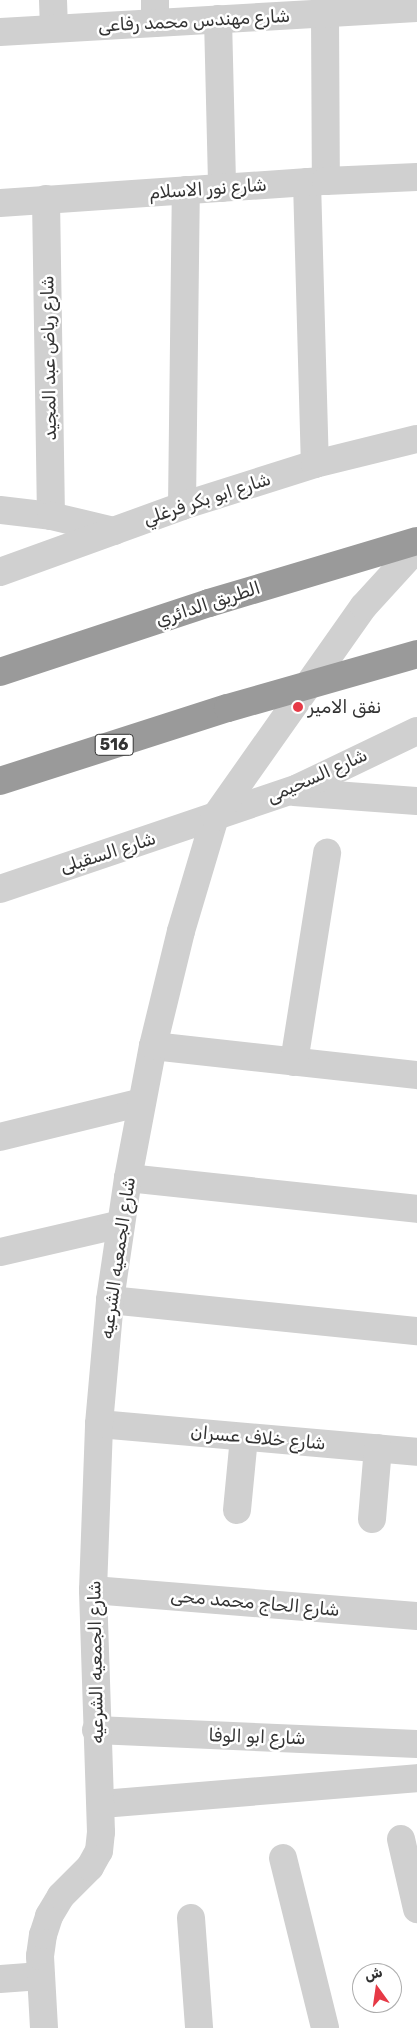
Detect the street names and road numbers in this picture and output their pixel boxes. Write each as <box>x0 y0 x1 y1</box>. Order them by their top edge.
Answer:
street label: شارع مهندس محمد رفاعى <box>97 5 291 37</box>
street label: شارع نور الاسلام <box>148 174 268 204</box>
street label: شارع رياض عبد المجيد <box>37 275 61 441</box>
street label: شارع ابو بكر فرغلي <box>140 468 274 530</box>
street label: الطريق الدائري <box>153 577 263 631</box>
road number: 516 <box>94 732 134 758</box>
street label: شارع السحيمى <box>263 744 371 808</box>
street label: شارع السقيلى <box>57 827 159 879</box>
street label: شارع الجمعيه الشرعيه <box>96 1176 140 1340</box>
street label: شارع خلاف عسران <box>190 1421 326 1455</box>
street label: شارع الجمعيه الشرعيه <box>84 1580 108 1744</box>
street label: شارع الحاج محمد محى <box>170 1585 340 1621</box>
street label: شارع ابو الوفا <box>208 1725 306 1749</box>

